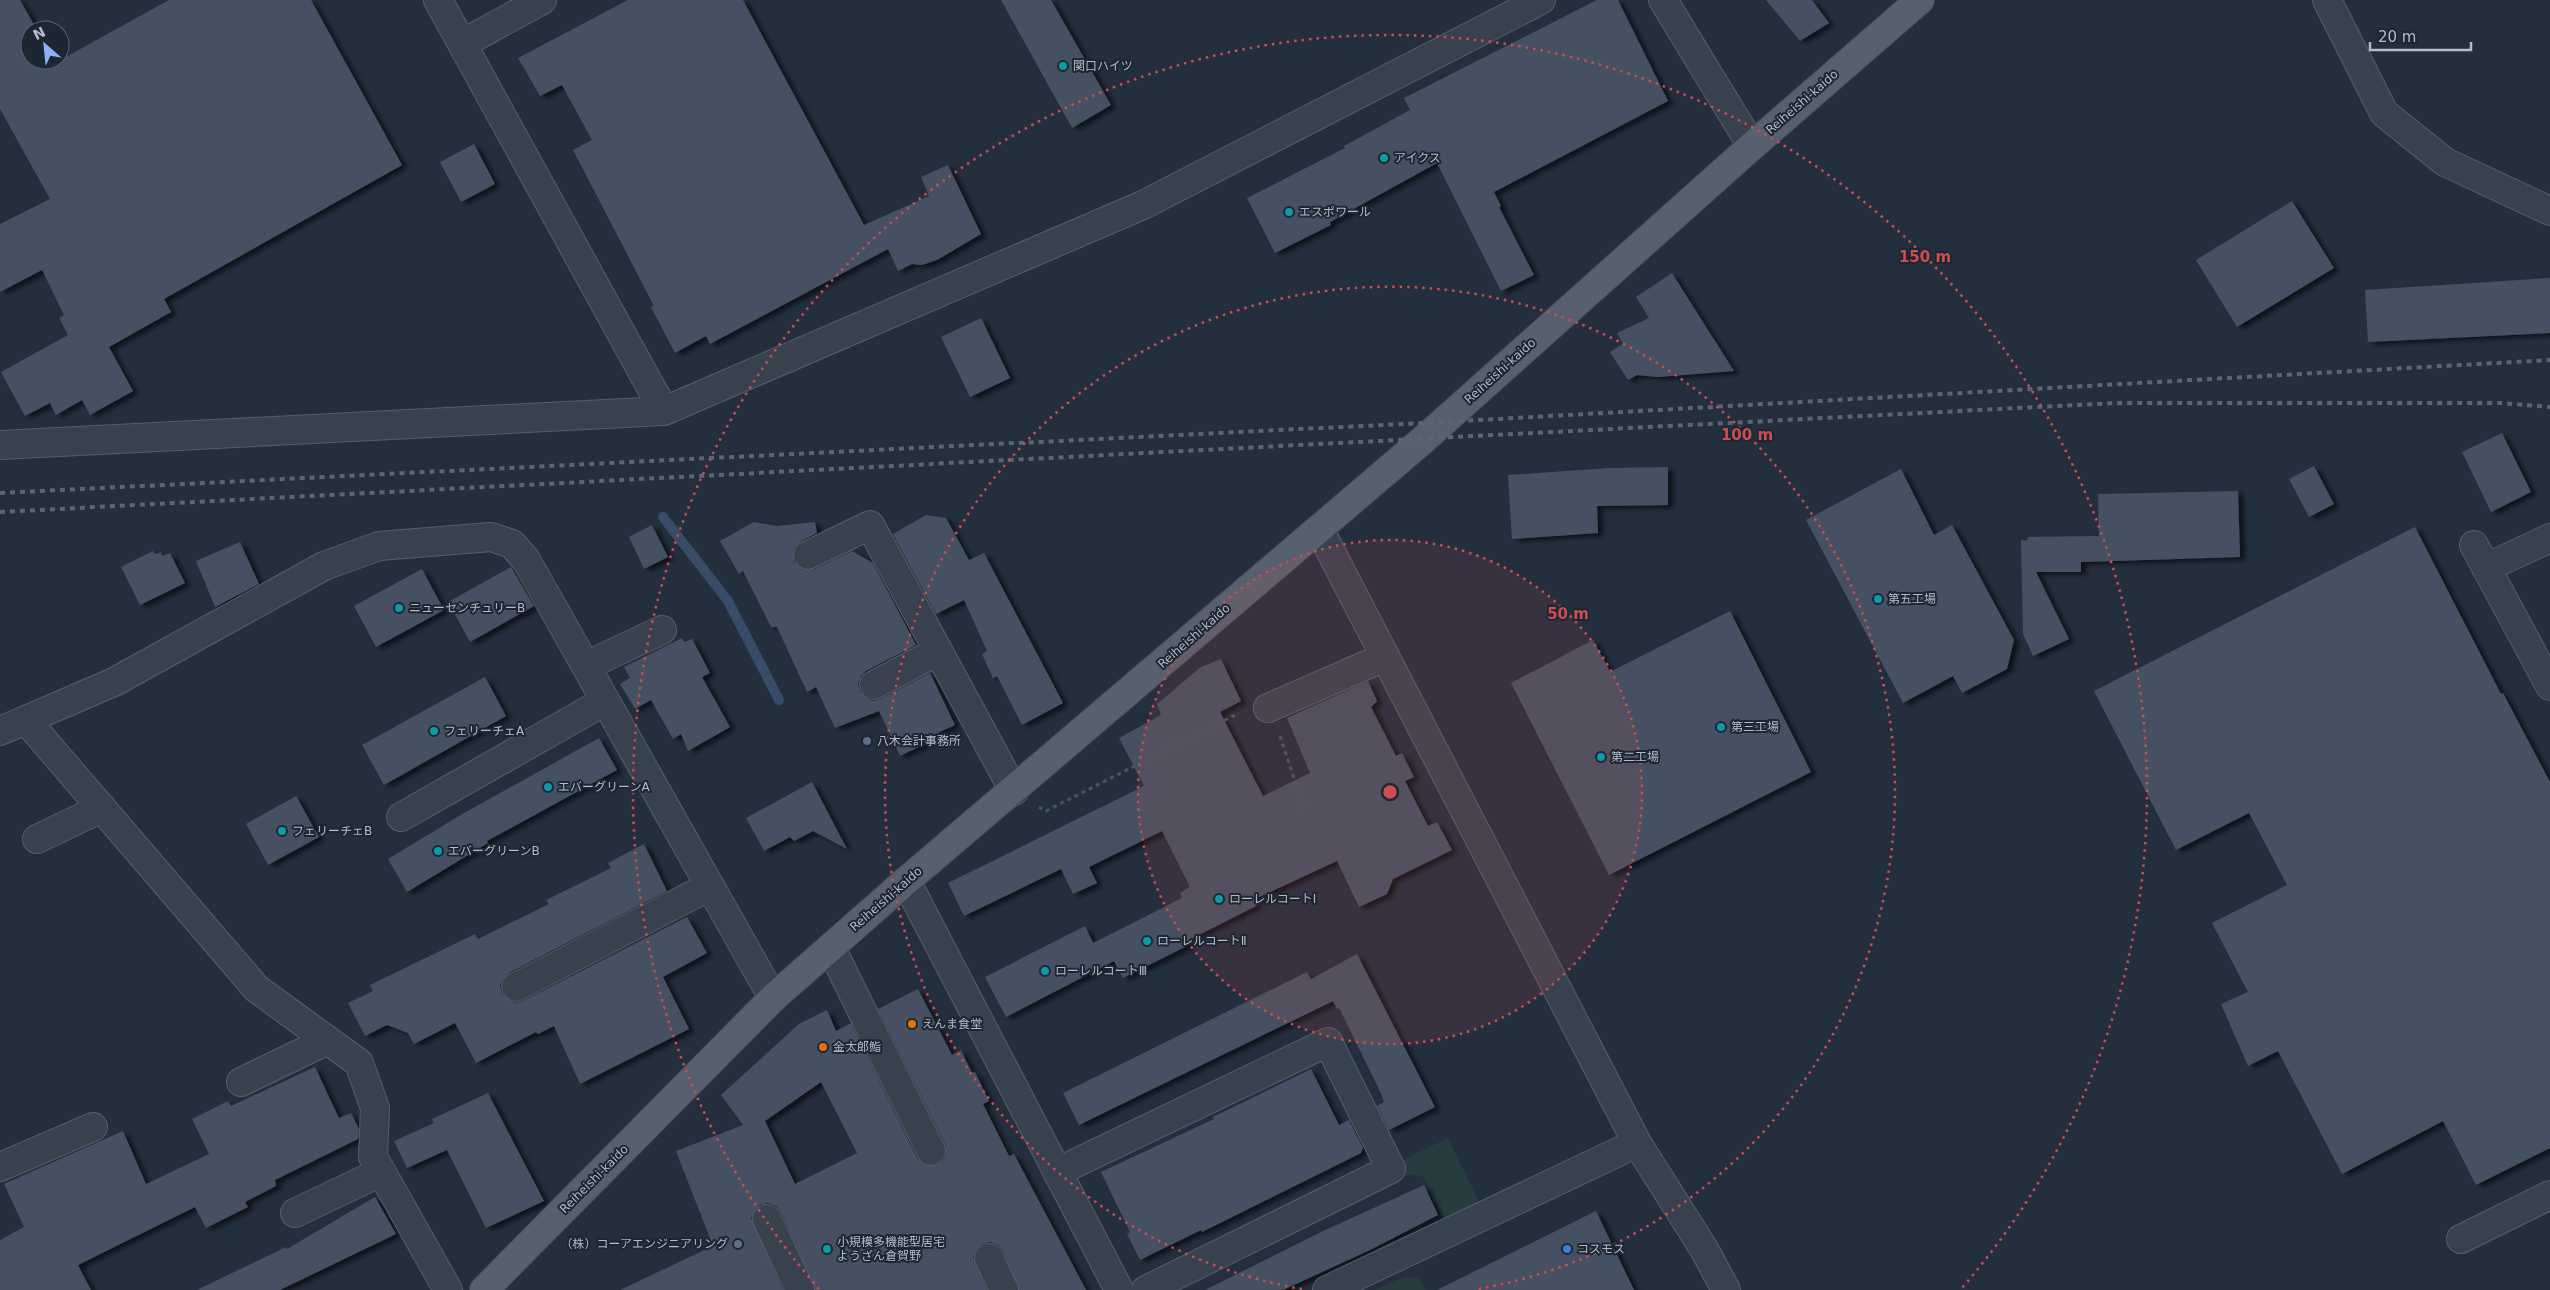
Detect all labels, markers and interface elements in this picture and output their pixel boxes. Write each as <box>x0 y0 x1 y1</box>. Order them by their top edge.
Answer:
north arrow <box>20 20 70 70</box>
scale bar <box>2370 20 2471 52</box>
text: N <box>30 24 48 43</box>
text: 20 m <box>2378 28 2416 46</box>
place label: 関口ハイツ <box>1073 59 1133 73</box>
marker: 関口ハイツ <box>1057 60 1069 72</box>
street label: Reiheishi-kaido <box>1763 67 1841 137</box>
place label: アイクス <box>1394 151 1441 165</box>
marker: アイクス <box>1378 152 1390 164</box>
place label: エスポワール <box>1299 205 1371 219</box>
marker: エスポワール <box>1283 206 1295 218</box>
text: 150 m <box>1899 248 1951 266</box>
street label: Reiheishi-kaido <box>1462 335 1538 407</box>
text: 100 m <box>1721 426 1773 444</box>
place label: 第五工場 <box>1888 592 1936 606</box>
marker: 第五工場 <box>1872 593 1884 605</box>
place label: ニューセンチュリーB <box>409 601 525 615</box>
street label: Reiheishi-kaido <box>1155 601 1233 671</box>
marker: ニューセンチュリーB <box>393 602 405 614</box>
text: 50 m <box>1547 605 1589 623</box>
place label: 第三工場 <box>1731 720 1779 734</box>
marker: 第三工場 <box>1715 721 1727 733</box>
place label: フェリーチェA <box>444 724 525 738</box>
marker: フェリーチェA <box>428 725 440 737</box>
place label: 八木会計事務所 <box>877 734 961 748</box>
marker: 八木会計事務所 <box>861 735 873 747</box>
place label: 第二工場 <box>1611 750 1659 764</box>
marker: 第二工場 <box>1595 751 1607 763</box>
place label: エバーグリーンA <box>558 780 650 794</box>
marker: エバーグリーンA <box>542 781 554 793</box>
centre of rings <box>1381 783 1399 801</box>
place label: フェリーチェB <box>292 824 372 838</box>
marker: フェリーチェB <box>276 825 288 837</box>
place label: エバーグリーンB <box>448 844 540 858</box>
marker: エバーグリーンB <box>432 845 444 857</box>
street label: Reiheishi-kaido <box>847 864 925 934</box>
place label: ローレルコートⅠ <box>1229 892 1316 906</box>
marker: ローレルコートⅠ <box>1213 893 1225 905</box>
place label: ローレルコートⅡ <box>1157 934 1247 948</box>
marker: ローレルコートⅡ <box>1141 935 1153 947</box>
place label: ローレルコートⅢ <box>1055 964 1147 978</box>
marker: ローレルコートⅢ <box>1039 965 1051 977</box>
place label: えんま食堂 <box>922 1017 982 1031</box>
marker: えんま食堂 <box>906 1018 918 1030</box>
place label: 金太郎鮨 <box>833 1040 881 1054</box>
marker: 金太郎鮨 <box>817 1041 829 1053</box>
street label: Reiheishi-kaido <box>557 1142 631 1216</box>
place label: 小規模多機能型居宅 ようざん倉賀野 <box>837 1235 945 1263</box>
place label: （株）コーアエンジニアリング <box>560 1237 728 1251</box>
marker: （株）コーアエンジニアリング <box>732 1238 744 1250</box>
place label: コスモス <box>1577 1242 1625 1256</box>
marker: 小規模多機能型居宅 ようざん倉賀野 <box>821 1243 833 1255</box>
marker: コスモス <box>1561 1243 1573 1255</box>

